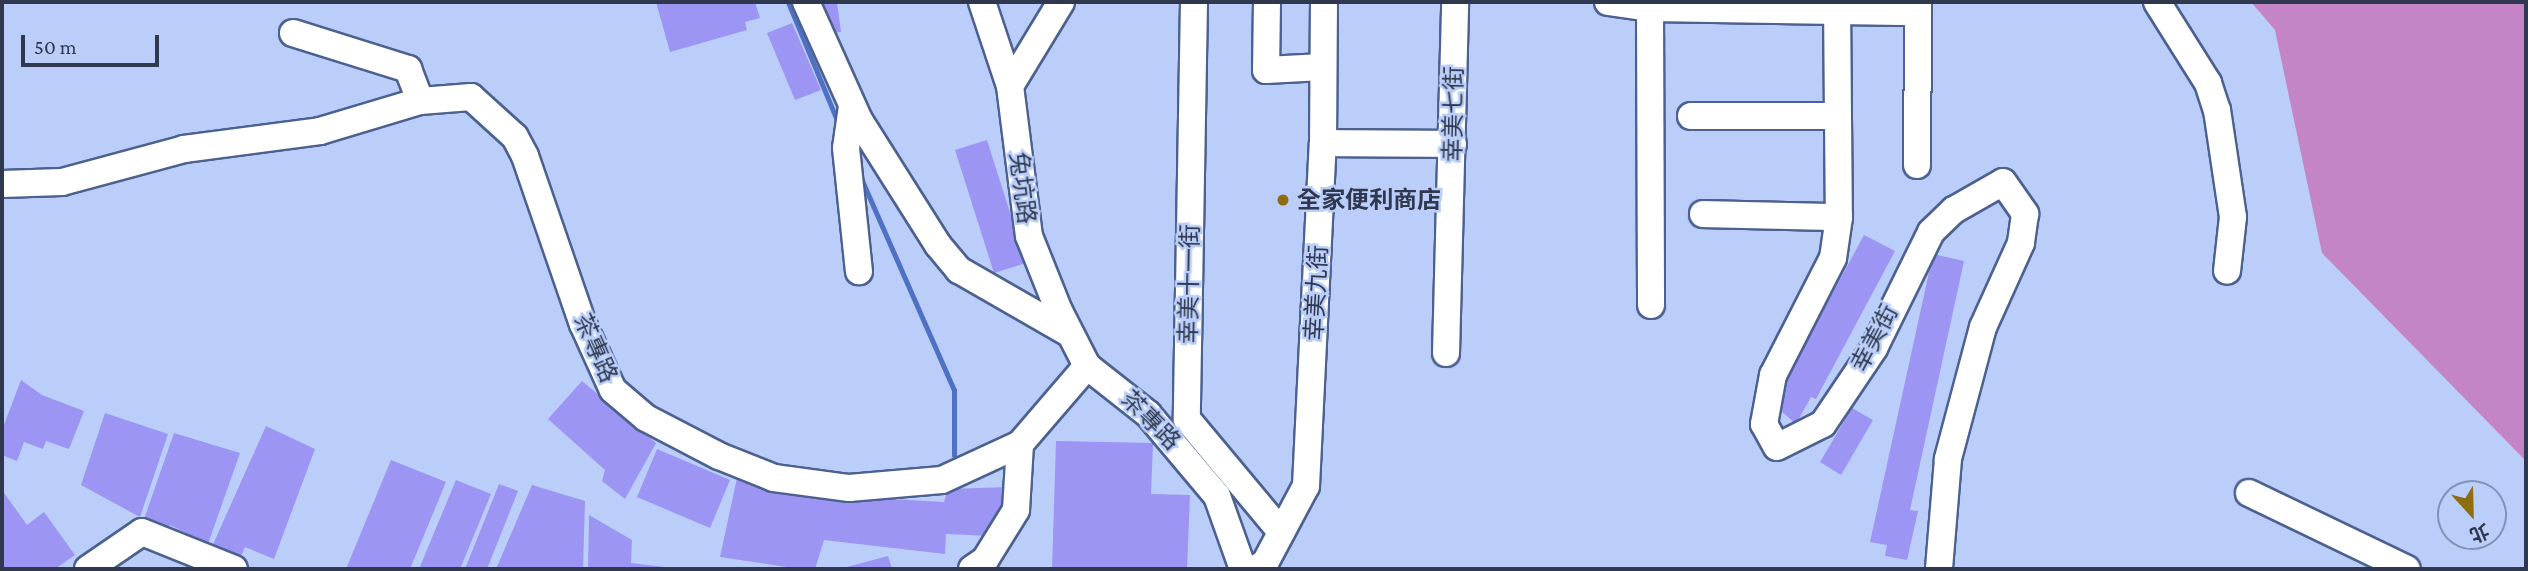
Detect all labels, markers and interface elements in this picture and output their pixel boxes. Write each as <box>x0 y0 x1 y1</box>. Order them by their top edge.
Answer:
scale bar <box>24 21 163 65</box>
text: 50 m <box>34 35 77 59</box>
street label: 幸美七街 <box>1438 66 1468 162</box>
street label: 兔坑路 <box>1004 151 1042 225</box>
place label: 全家便利商店 <box>1297 186 1441 214</box>
marker: 全家便利商店 <box>1275 192 1291 208</box>
street label: 幸美十一街 <box>1174 224 1204 344</box>
street label: 幸美九街 <box>1299 244 1333 342</box>
street label: 幸美街 <box>1844 299 1904 377</box>
street label: 茶專路 <box>568 309 624 387</box>
street label: 茶專路 <box>1115 384 1187 456</box>
north arrow <box>2437 480 2507 550</box>
text: 北 <box>2467 520 2492 546</box>

